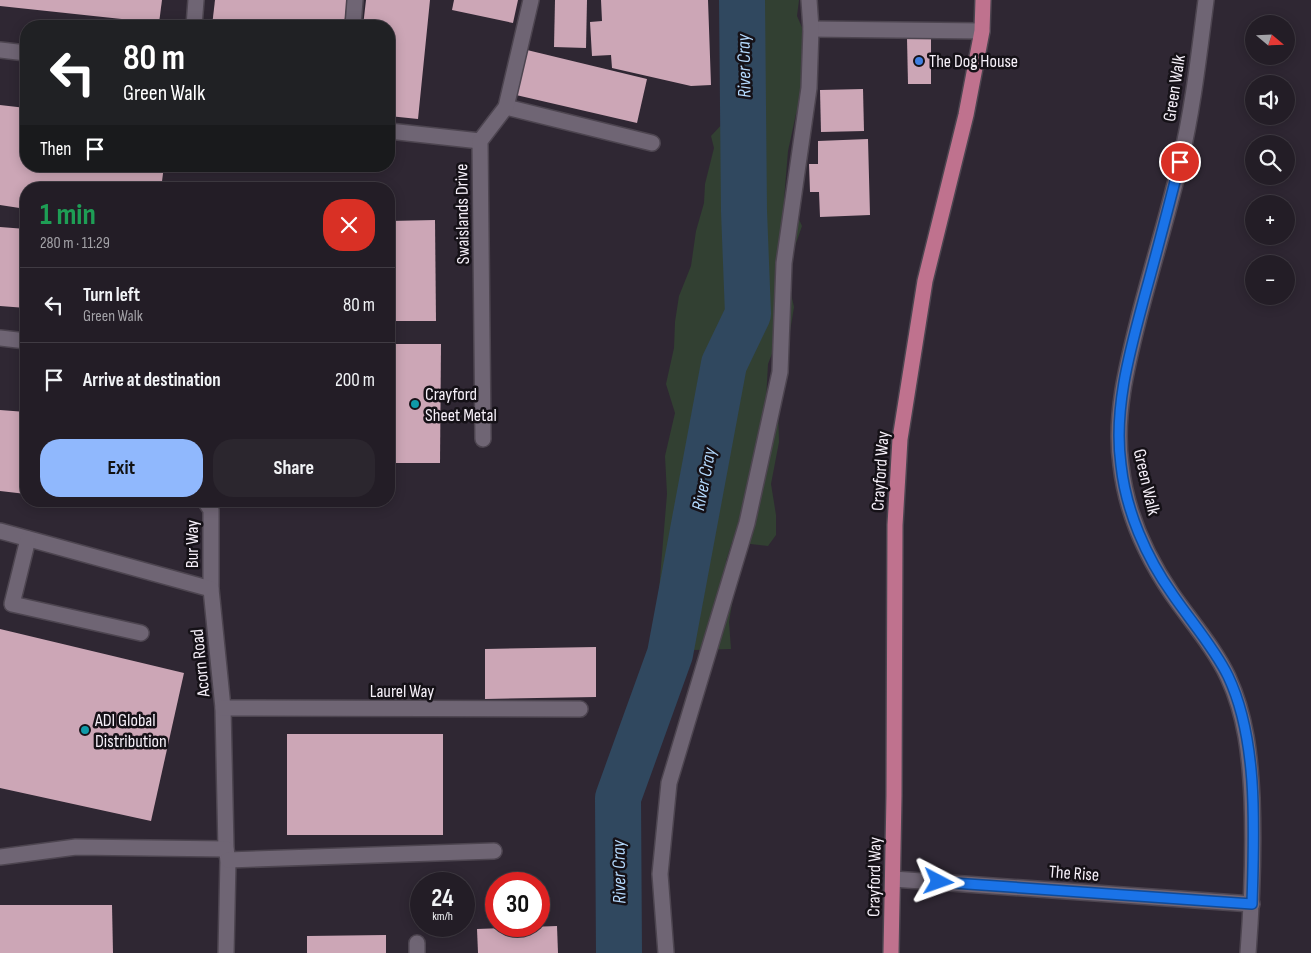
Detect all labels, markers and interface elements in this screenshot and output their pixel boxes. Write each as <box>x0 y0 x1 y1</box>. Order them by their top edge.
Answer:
north arrow <box>1245 15 1295 65</box>
map controls <box>1245 15 1295 305</box>
water label: River Cray <box>732 33 757 98</box>
text: 80 m <box>123 37 185 80</box>
icon: left <box>40 40 105 105</box>
place label: The Dog House <box>929 51 1018 72</box>
street label: Green Walk <box>1159 53 1190 123</box>
marker: The Dog House <box>913 55 925 67</box>
button: sound <box>1245 75 1295 125</box>
text: Green Walk <box>123 80 205 107</box>
icon: arrive <box>81 135 109 163</box>
button: search <box>1245 135 1295 185</box>
text: Then <box>40 138 71 161</box>
pin <box>1159 141 1201 183</box>
icon: arrive <box>1166 148 1194 176</box>
street label: Swaislands Drive <box>451 164 474 264</box>
button: + <box>1245 195 1295 245</box>
text: 1 min <box>40 197 96 233</box>
button: close <box>323 199 375 251</box>
text: 280 m · 11:29 <box>40 234 110 253</box>
button: − <box>1245 255 1295 305</box>
text: Turn left <box>83 284 140 307</box>
icon: left <box>40 291 68 319</box>
text: 80 m <box>343 294 375 317</box>
text: Green Walk <box>83 307 143 326</box>
icon: arrive <box>40 366 68 394</box>
text: Arrive at destination <box>83 369 221 392</box>
text: 200 m <box>335 369 375 392</box>
place label: Crayford Sheet Metal <box>425 384 497 426</box>
marker: Crayford Sheet Metal <box>409 398 421 410</box>
street label: Crayford Way <box>867 430 894 512</box>
button: Exit <box>40 439 203 497</box>
button: Share <box>213 439 375 497</box>
water label: River Cray <box>687 445 722 513</box>
street label: Green Walk <box>1129 447 1164 517</box>
street label: Bur Way <box>182 520 203 568</box>
street label: Acorn Road <box>186 628 215 699</box>
street label: Laurel Way <box>370 681 434 702</box>
place label: ADI Global Distribution <box>94 710 167 752</box>
marker: ADI Global Distribution <box>79 724 91 736</box>
street label: Crayford Way <box>863 837 886 917</box>
water label: River Cray <box>607 839 632 904</box>
position arrow <box>912 855 964 907</box>
street label: The Rise <box>1048 861 1100 886</box>
speed limit sign: 30 <box>485 872 550 937</box>
text: 24 <box>431 883 454 914</box>
text: km/h <box>432 909 453 924</box>

